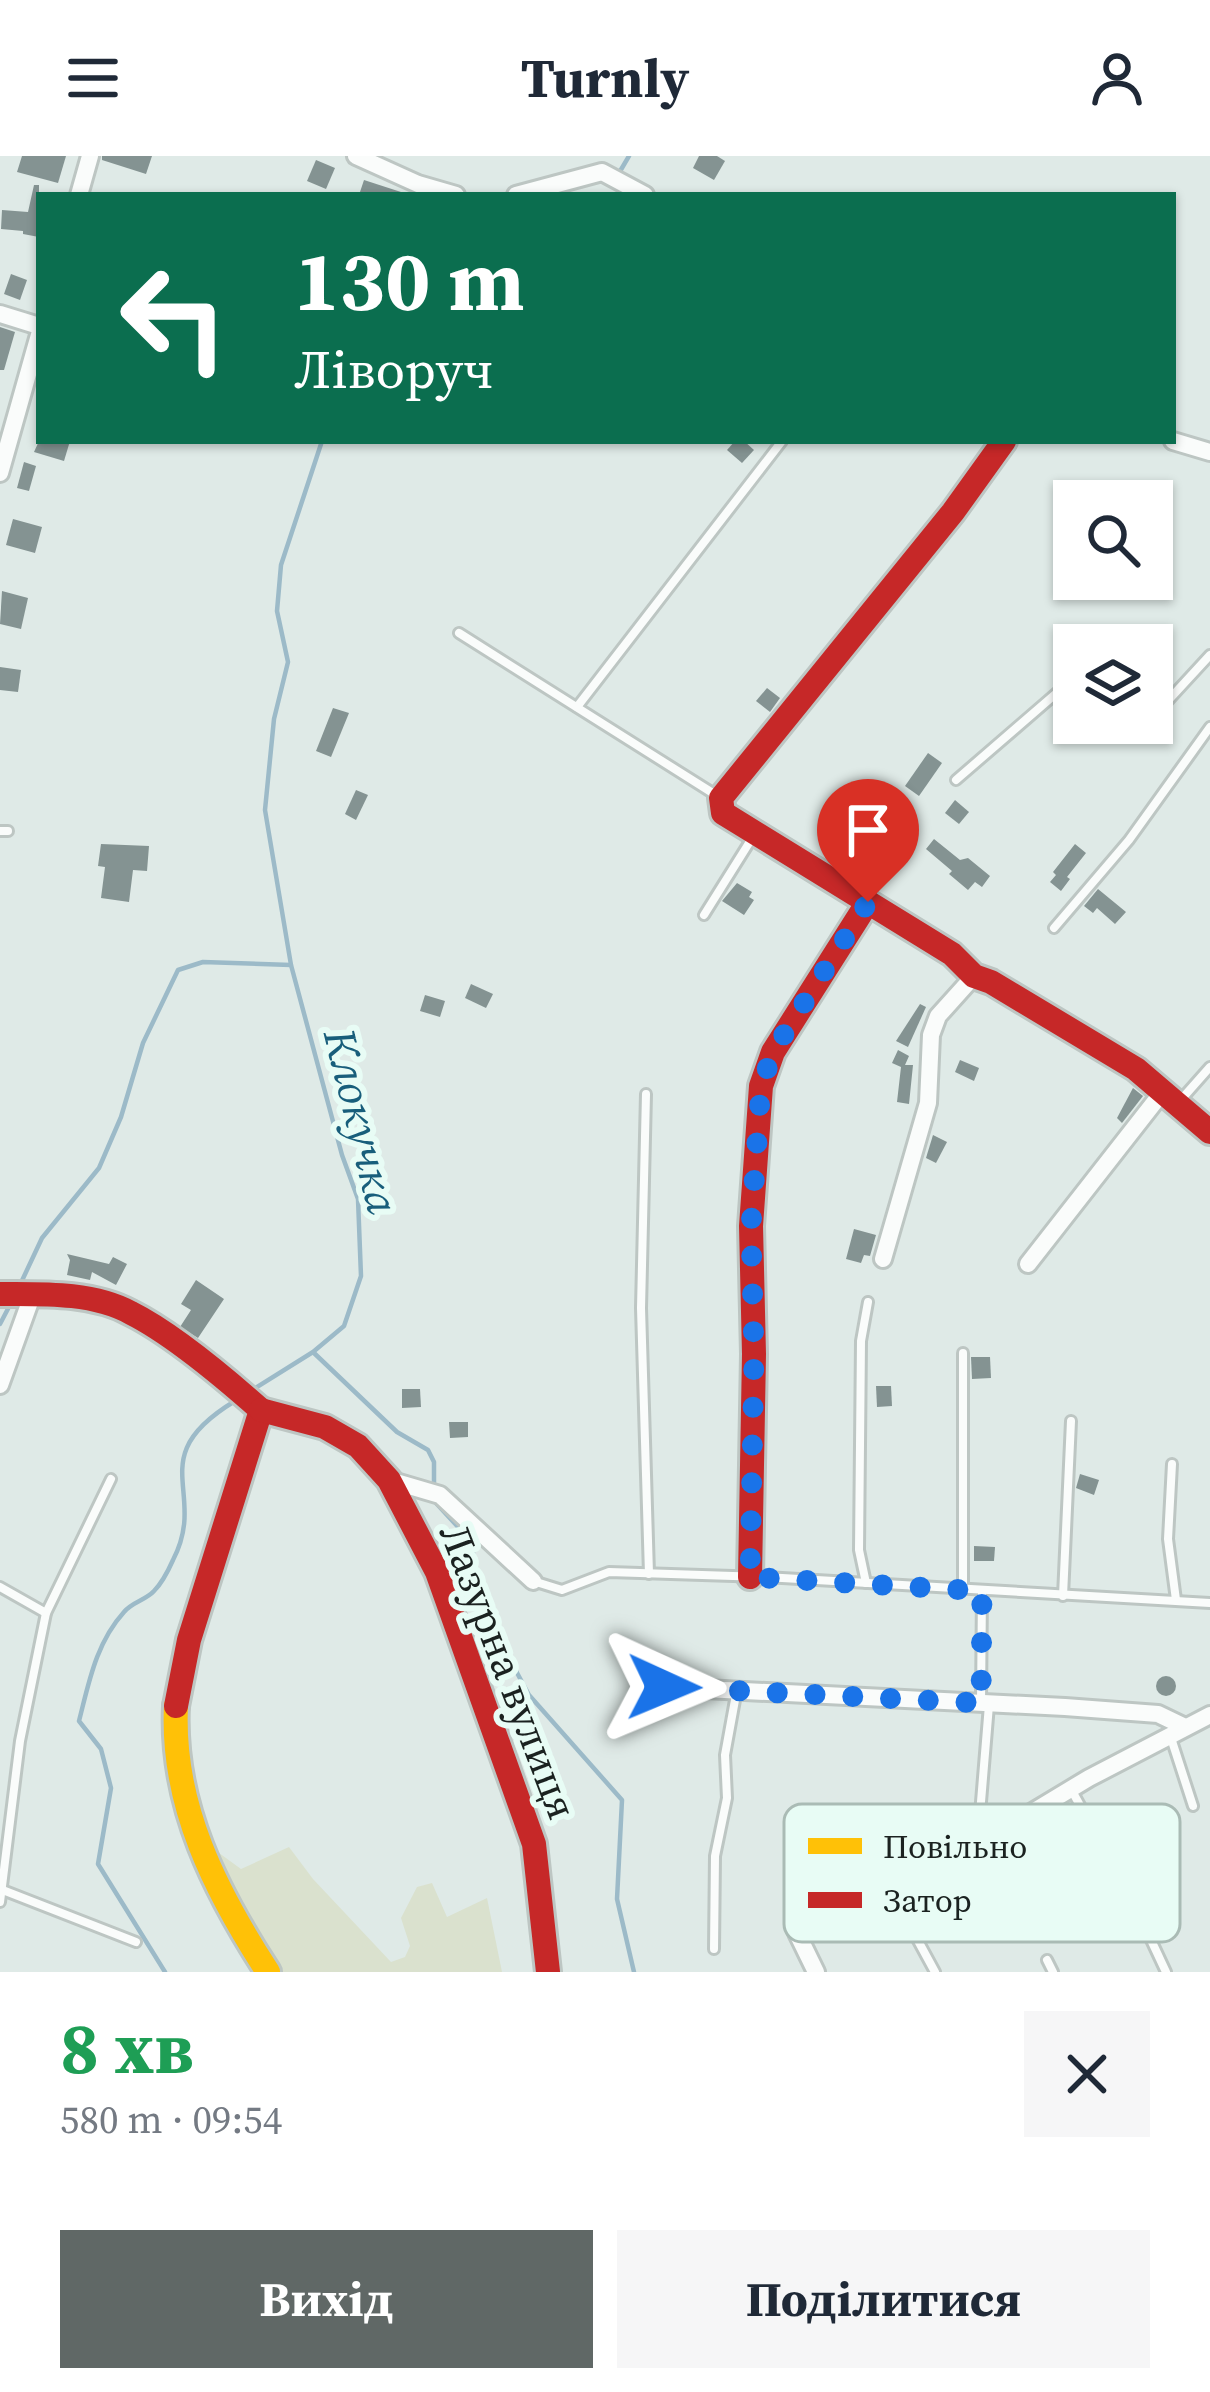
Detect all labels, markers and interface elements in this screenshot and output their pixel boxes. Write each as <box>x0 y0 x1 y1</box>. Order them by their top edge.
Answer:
text: Turnly <box>521 41 689 115</box>
icon: menu <box>60 45 126 111</box>
icon: person <box>1084 45 1150 111</box>
text: 130 m <box>294 223 525 338</box>
icon: left <box>96 240 252 396</box>
text: Ліворуч <box>294 332 494 406</box>
map controls <box>1053 480 1173 744</box>
button: search <box>1053 480 1173 600</box>
button: layers <box>1053 624 1173 744</box>
pin <box>817 779 919 902</box>
icon: arrive <box>835 797 901 863</box>
water label: Клокучка <box>309 1021 415 1221</box>
street label: Лазурна вулиця <box>426 1515 592 1827</box>
position arrow <box>601 1624 727 1750</box>
legend <box>784 1804 1180 1942</box>
text: Повільно <box>883 1824 1027 1869</box>
text: Затор <box>883 1878 972 1923</box>
text: 8 хв <box>60 1998 194 2097</box>
button: close <box>1024 2011 1150 2137</box>
text: 580 m · 09:54 <box>60 2093 282 2146</box>
button: Вихід <box>60 2230 593 2368</box>
button: Поділитися <box>617 2230 1150 2368</box>

